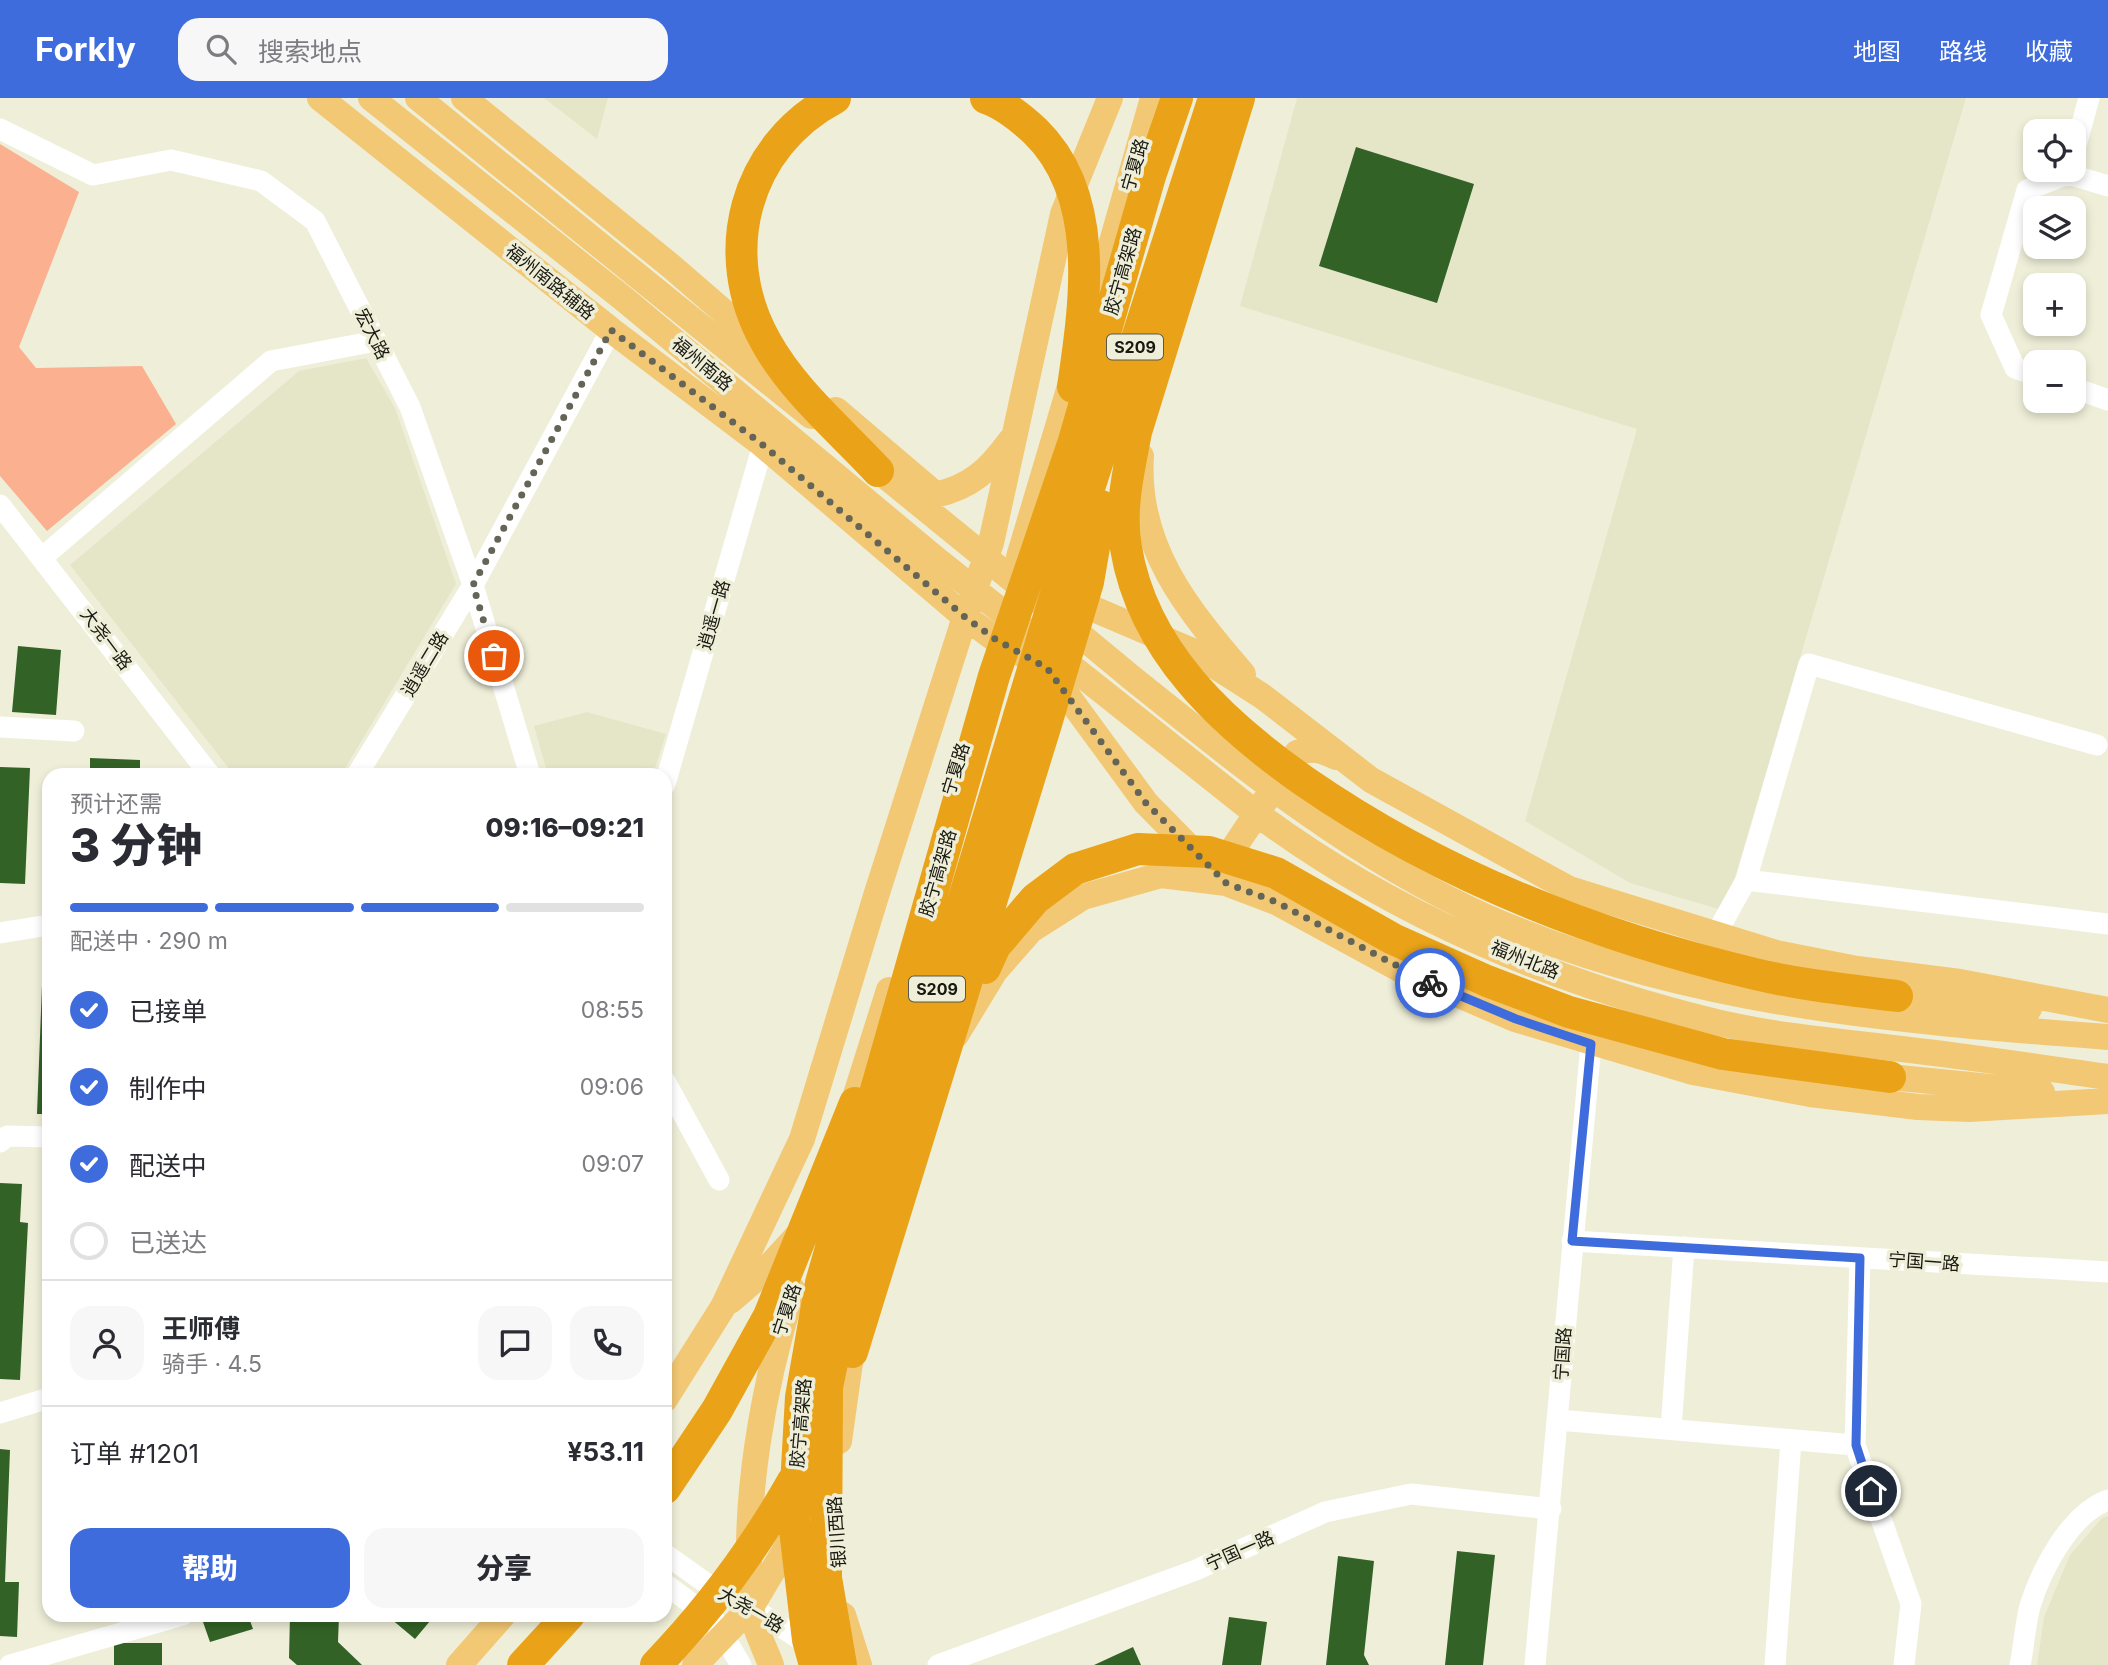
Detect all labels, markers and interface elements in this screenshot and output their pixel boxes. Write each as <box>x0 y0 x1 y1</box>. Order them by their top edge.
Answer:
search box <box>178 18 668 81</box>
text: Forkly <box>35 29 136 69</box>
icon: search <box>202 30 240 68</box>
text: 搜索地点 <box>258 36 362 67</box>
text: 地图 <box>1853 37 1901 66</box>
text: 路线 <box>1939 37 1987 66</box>
text: 收藏 <box>2025 37 2073 66</box>
map controls <box>2023 119 2086 413</box>
button: locate <box>2023 119 2086 182</box>
street label: 宁夏路 <box>1117 136 1152 194</box>
button: layers <box>2023 196 2086 259</box>
street label: 胶宁高架路 <box>1100 225 1145 317</box>
street label: 福州南路辅路 <box>502 239 599 324</box>
button: + <box>2023 273 2086 336</box>
street label: 宏大路 <box>351 305 394 363</box>
street label: 福州南路 <box>668 332 737 395</box>
road number: S209 <box>1107 334 1163 360</box>
button: − <box>2023 350 2086 413</box>
street label: 逍遥一路 <box>694 577 734 652</box>
street label: 大尧一路 <box>76 604 136 674</box>
pin <box>464 626 524 686</box>
street label: 逍遥二路 <box>397 627 452 700</box>
icon: bag <box>475 637 513 675</box>
street label: 宁夏路 <box>938 740 973 798</box>
text: 预计还需 <box>70 790 162 818</box>
text: 09:16–09:21 <box>486 812 644 843</box>
text: 3 分钟 <box>70 817 202 873</box>
street label: 胶宁高架路 <box>915 827 960 919</box>
text: 配送中 · 290 m <box>70 927 228 955</box>
street label: 福州北路 <box>1488 936 1562 983</box>
courier <box>1395 948 1465 1018</box>
icon: bike <box>1411 964 1449 1002</box>
road number: S209 <box>909 976 965 1002</box>
icon: check <box>70 991 108 1029</box>
text: 已接单 <box>129 996 207 1027</box>
text: 08:55 <box>581 996 644 1024</box>
icon: check <box>70 1068 108 1106</box>
text: 制作中 <box>129 1073 207 1104</box>
text: 09:06 <box>580 1073 644 1101</box>
icon: check <box>70 1145 108 1183</box>
text: 配送中 <box>129 1150 207 1181</box>
text: 09:07 <box>582 1150 644 1178</box>
text: 已送达 <box>129 1227 207 1258</box>
street label: 宁国一路 <box>1887 1249 1961 1274</box>
street label: 宁夏路 <box>768 1281 805 1339</box>
button: person <box>70 1306 144 1380</box>
button: chat <box>478 1306 552 1380</box>
button: phone <box>570 1306 644 1380</box>
text: 王师傅 <box>162 1313 240 1344</box>
street label: 宁国路 <box>1550 1326 1575 1382</box>
text: 骑手 · 4.5 <box>162 1350 262 1378</box>
street label: 胶宁高架路 <box>786 1377 815 1469</box>
text: ¥53.11 <box>568 1436 644 1467</box>
text: 订单 #1201 <box>70 1438 199 1469</box>
pin <box>1841 1461 1901 1521</box>
icon: home <box>1852 1472 1890 1510</box>
street label: 银川西路 <box>824 1495 849 1569</box>
street label: 宁国一路 <box>1203 1526 1277 1575</box>
button: 帮助 <box>70 1528 350 1608</box>
button: 分享 <box>364 1528 644 1608</box>
street label: 大尧一路 <box>715 1582 788 1637</box>

